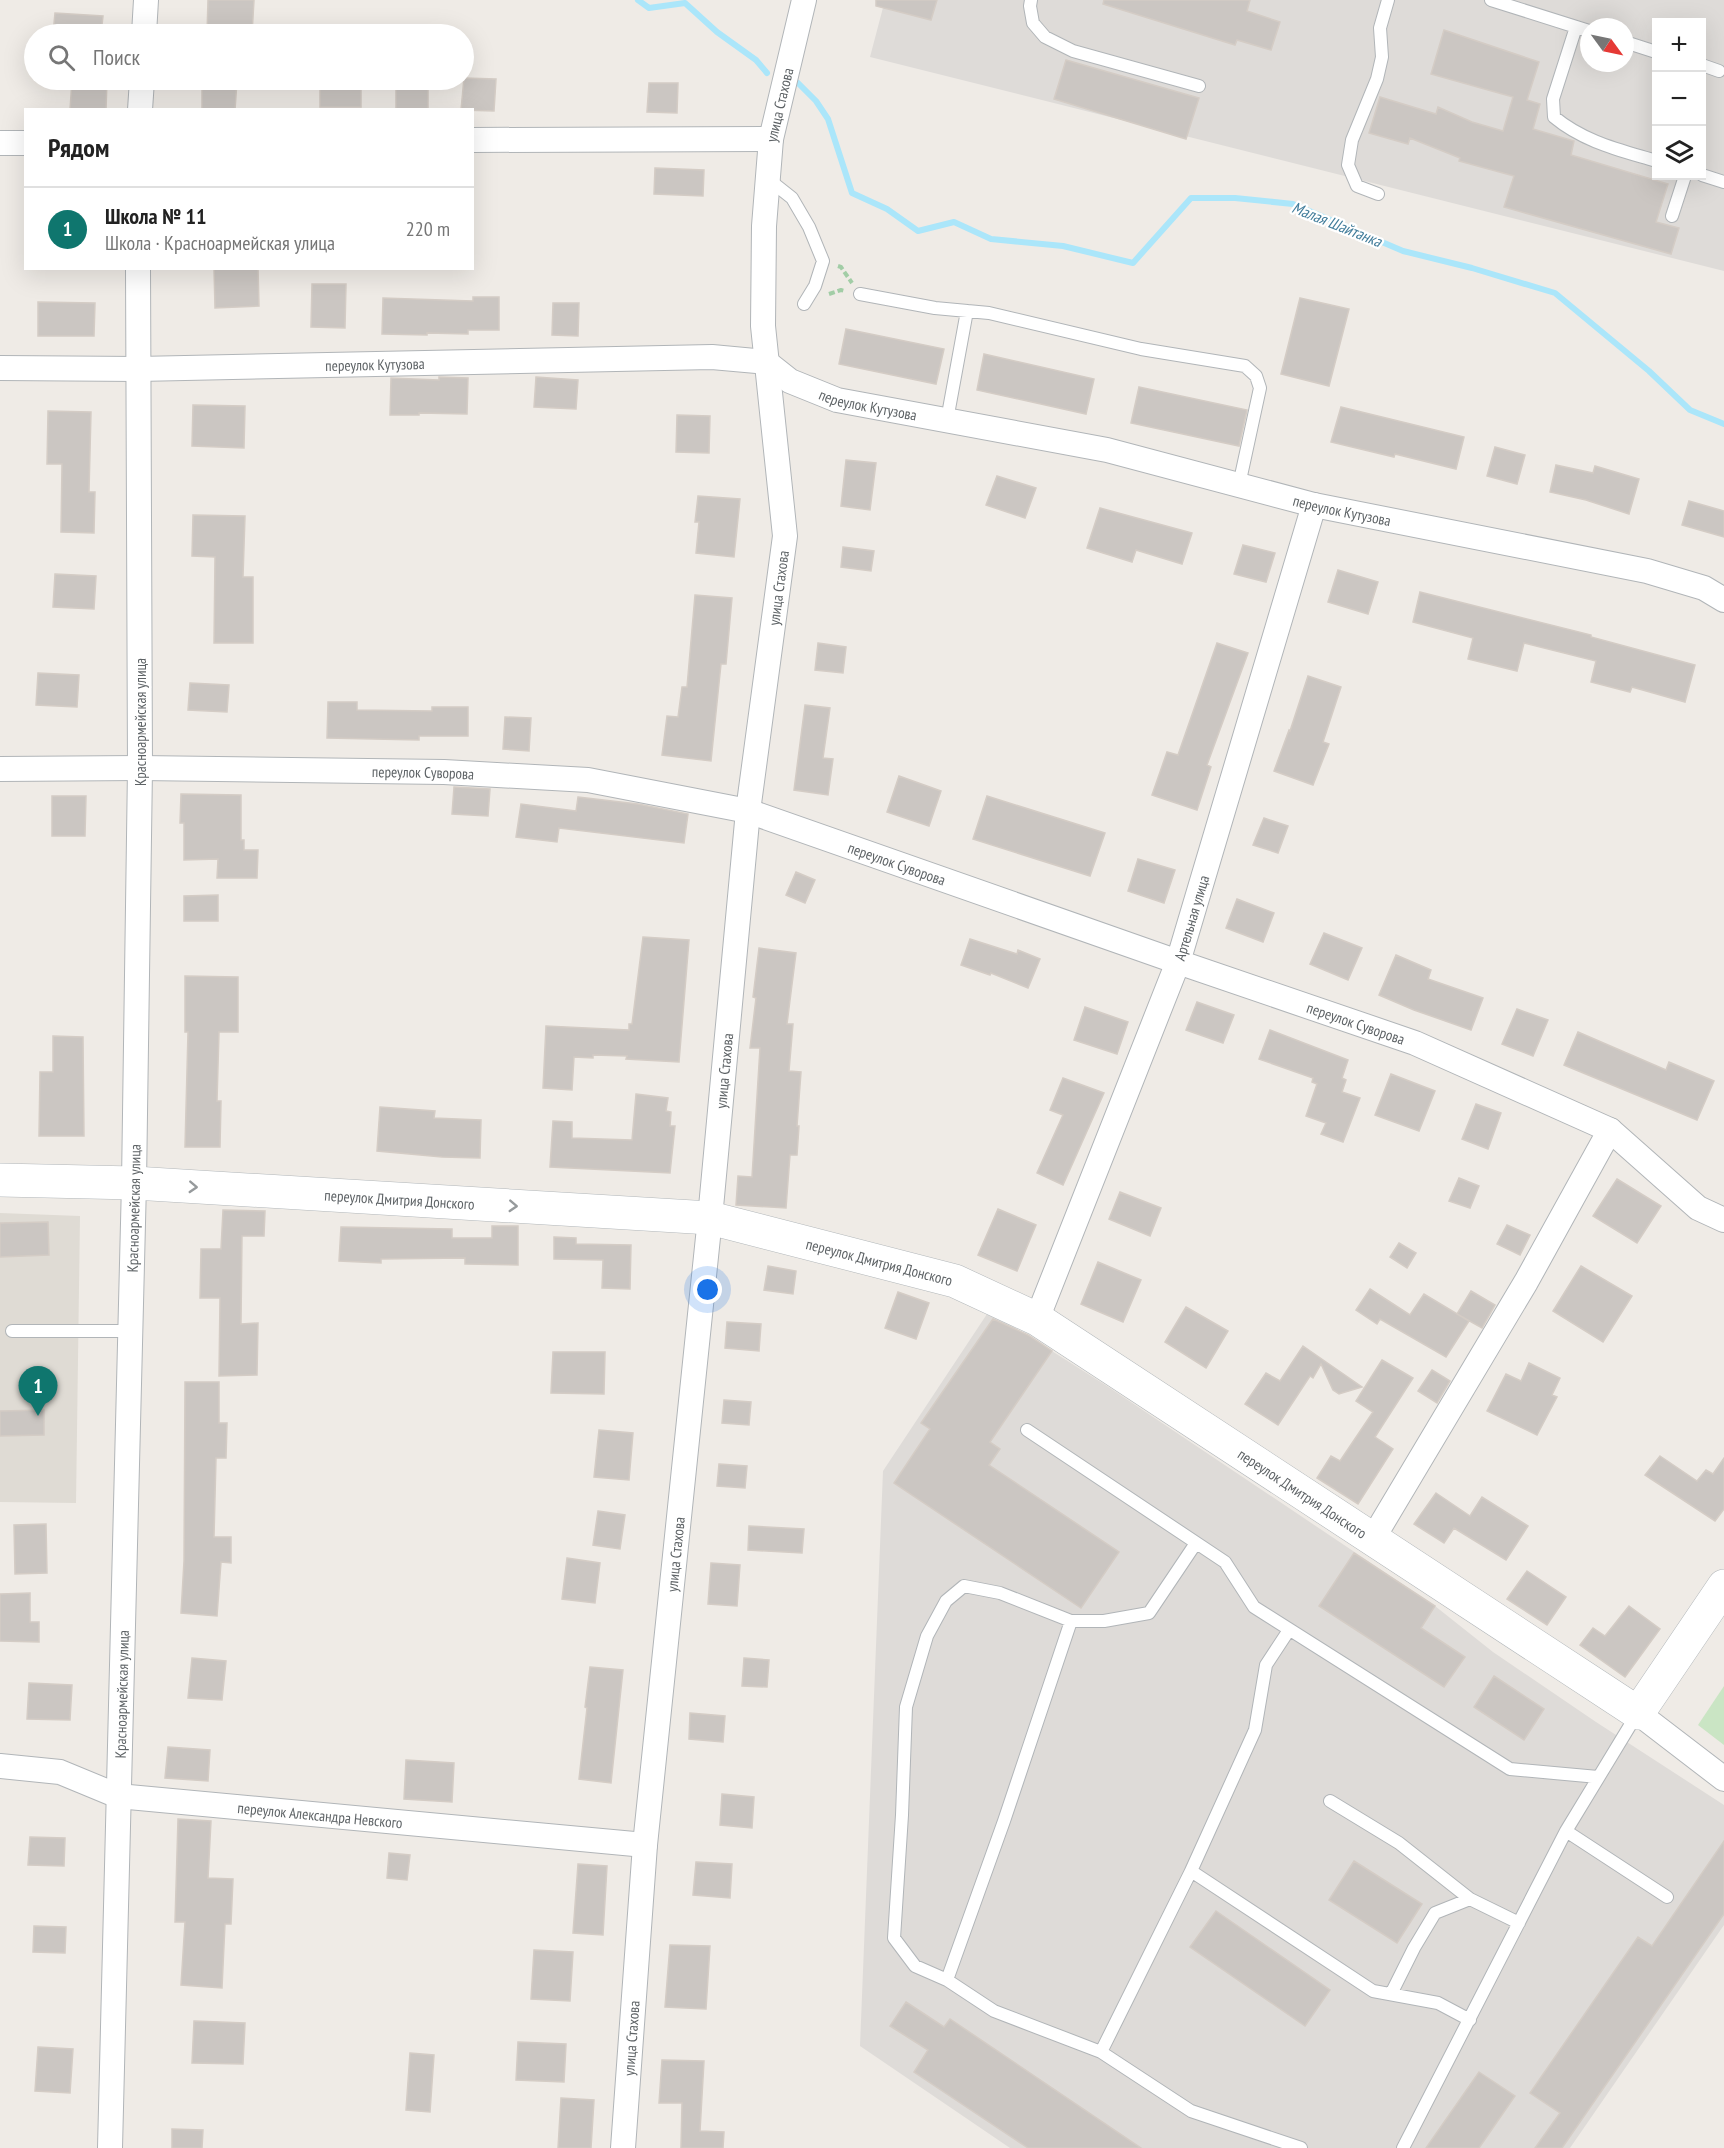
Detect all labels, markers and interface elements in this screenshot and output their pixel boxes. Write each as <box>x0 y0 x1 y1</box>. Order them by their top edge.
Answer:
north arrow <box>1580 18 1634 72</box>
map controls <box>1652 18 1706 180</box>
button: + <box>1652 18 1706 72</box>
search box <box>24 24 474 90</box>
icon: search <box>45 41 78 74</box>
text: Поиск <box>93 43 140 71</box>
street label: улица Стахова <box>761 66 797 144</box>
button: − <box>1652 72 1706 126</box>
button: layers <box>1652 126 1706 180</box>
text: Рядом <box>48 131 109 164</box>
water label: Малая Шайтанка <box>1289 197 1386 252</box>
text: Школа № 11 <box>105 202 207 230</box>
text: 1 <box>63 216 72 242</box>
text: 220 m <box>406 216 450 242</box>
text: Школа · Красноармейская улица <box>105 230 335 256</box>
street label: переулок Кутузова <box>325 354 425 375</box>
street label: переулок Кутузова <box>816 384 918 424</box>
street label: переулок Кутузова <box>1291 490 1393 530</box>
street label: улица Стахова <box>764 549 792 627</box>
street label: Красноармейская улица <box>131 658 150 786</box>
street label: переулок Суворова <box>372 762 475 783</box>
street label: переулок Суворова <box>845 837 948 889</box>
street label: Артельная улица <box>1169 873 1213 963</box>
street label: переулок Суворова <box>1304 997 1407 1048</box>
street label: улица Стахова <box>711 1032 737 1109</box>
street label: Красноармейская улица <box>122 1144 144 1273</box>
one-way arrow <box>188 1180 197 1193</box>
street label: переулок Дмитрия Донского <box>324 1185 475 1213</box>
one-way arrow <box>509 1199 518 1212</box>
street label: переулок Дмитрия Донского <box>804 1234 955 1289</box>
your location <box>693 1275 722 1304</box>
pin: 1 <box>18 1366 57 1416</box>
street label: переулок Дмитрия Донского <box>1234 1444 1371 1542</box>
street label: улица Стахова <box>662 1516 688 1593</box>
street label: Красноармейская улица <box>110 1630 132 1759</box>
street label: переулок Александра Невского <box>237 1798 403 1832</box>
street label: улица Стахова <box>619 2000 643 2077</box>

